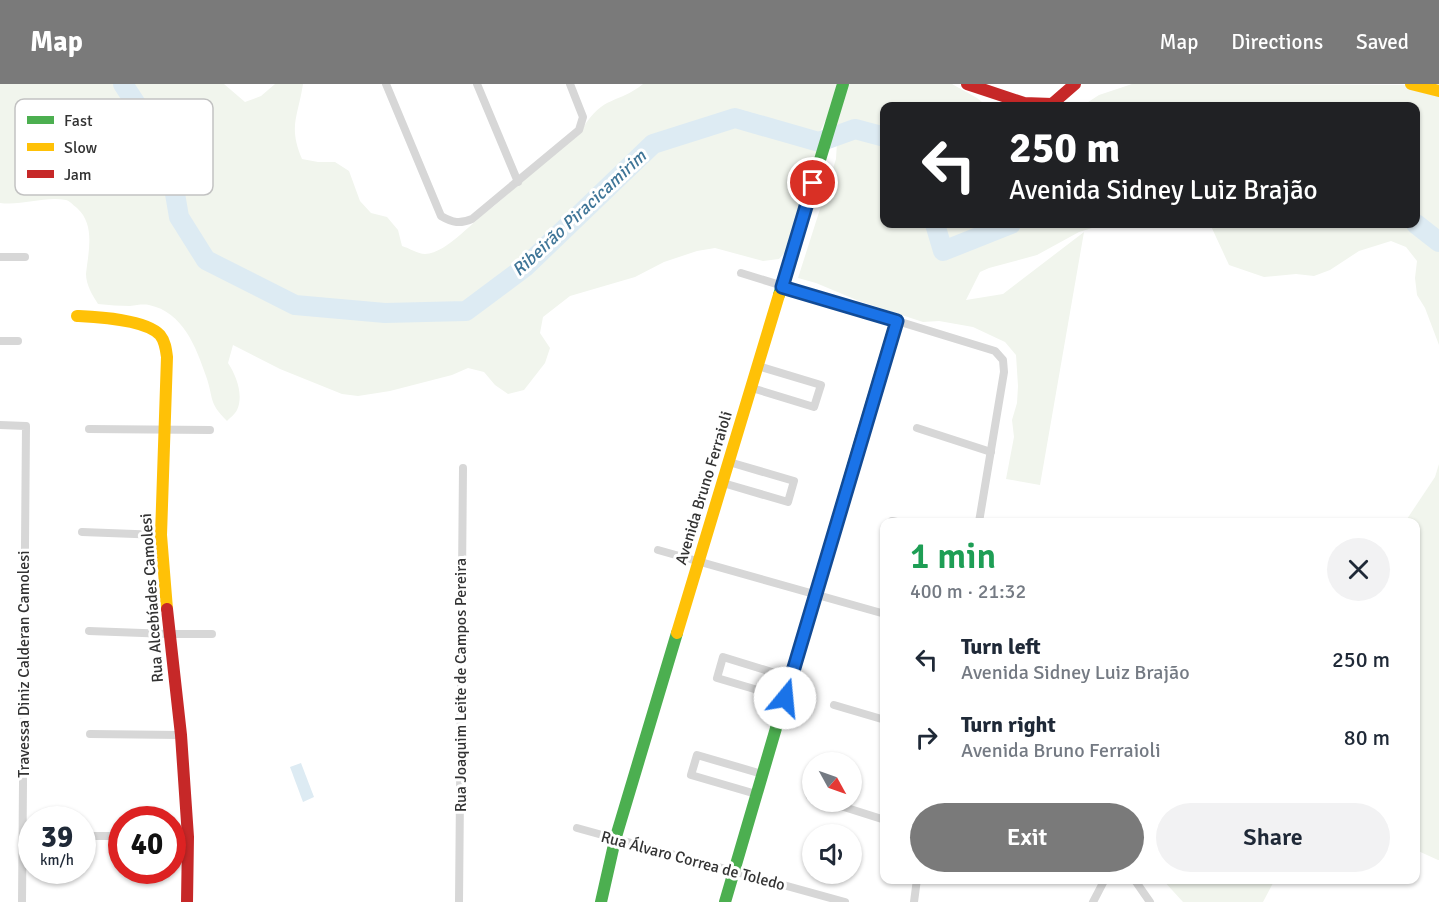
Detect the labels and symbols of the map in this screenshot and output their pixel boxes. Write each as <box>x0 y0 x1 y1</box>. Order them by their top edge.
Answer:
legend <box>15 99 213 195</box>
text: Fast <box>64 111 93 131</box>
text: Slow <box>64 138 98 158</box>
water label: Ribeirão Piracicamirim <box>507 145 651 281</box>
pin <box>787 157 838 208</box>
text: Jam <box>64 165 92 185</box>
street label: Avenida Bruno Ferraioli <box>671 409 737 567</box>
street label: Rua Alcebíades Camolesi <box>136 513 168 683</box>
street label: Travessa Diniz Calderan Camolesi <box>14 550 34 778</box>
street label: Rua Joaquim Leite de Campos Pereira <box>451 558 471 812</box>
position arrow <box>753 666 817 730</box>
north arrow <box>802 752 862 812</box>
speed limit sign: 40 <box>108 806 186 884</box>
street label: Rua Álvaro Correa de Toledo <box>599 827 787 895</box>

